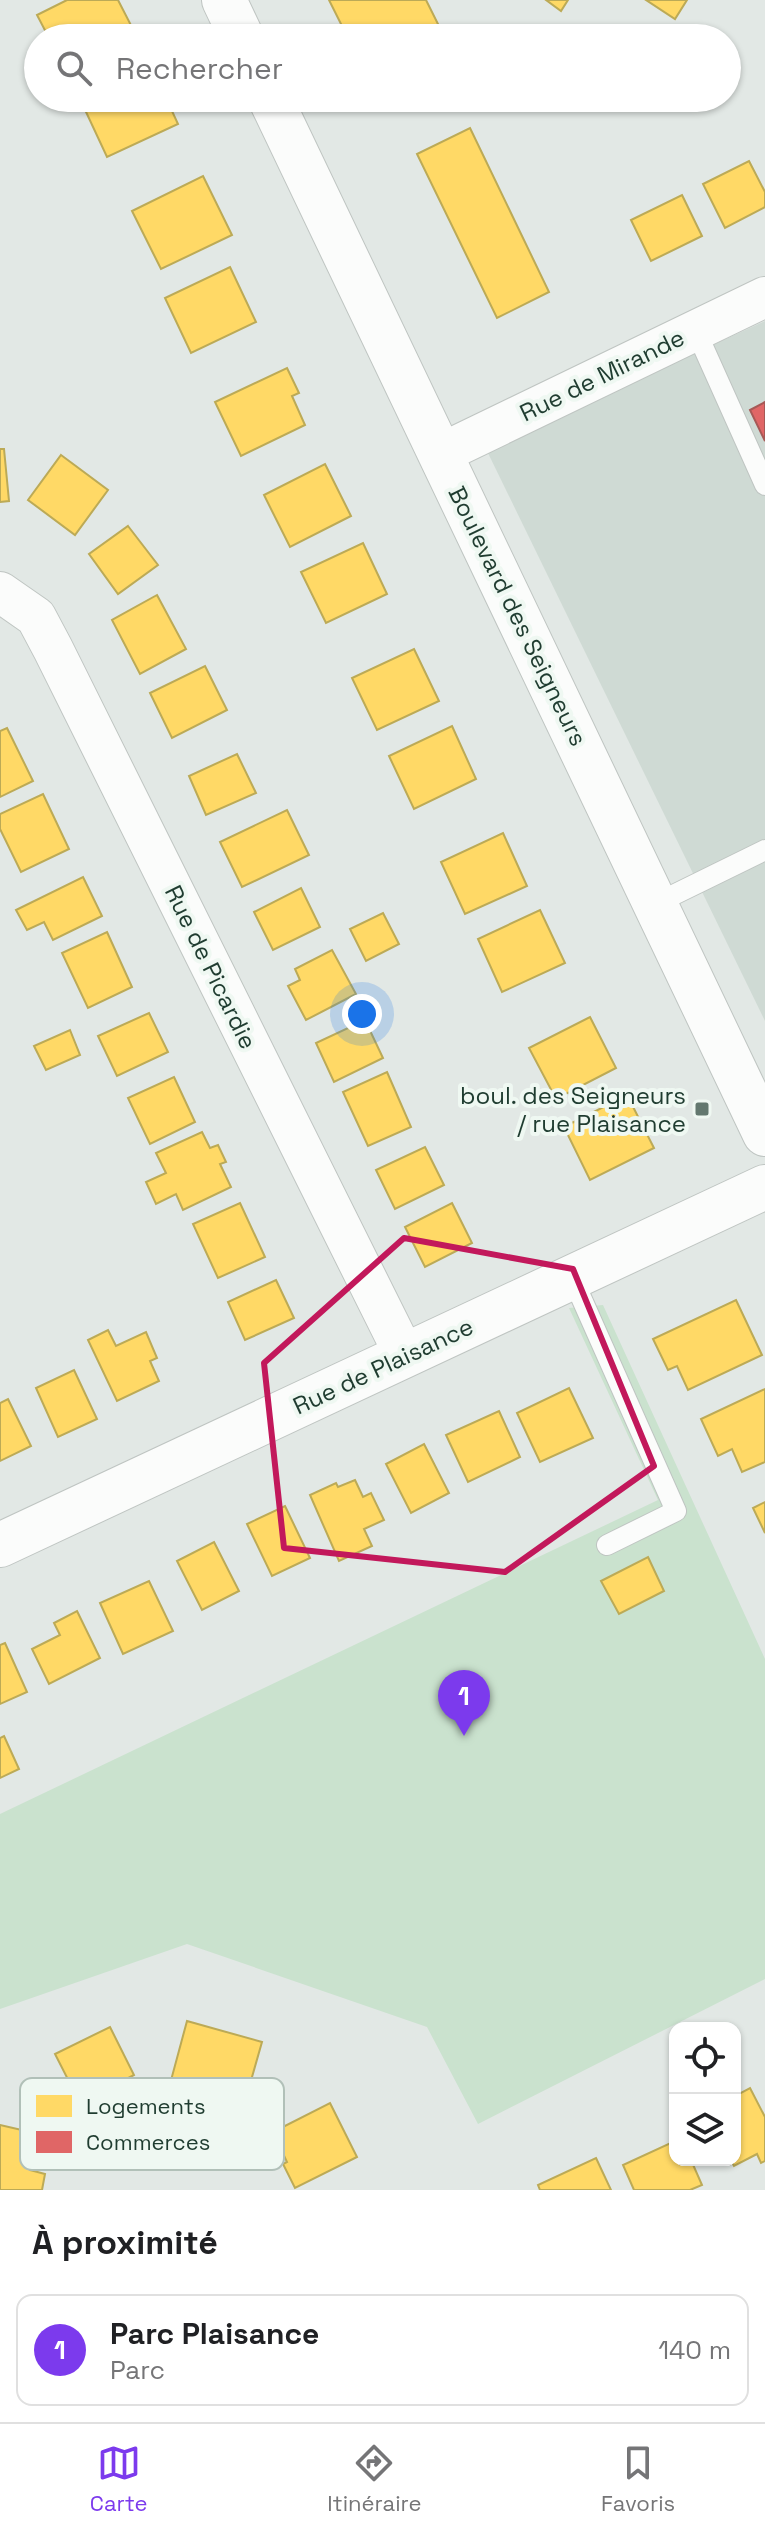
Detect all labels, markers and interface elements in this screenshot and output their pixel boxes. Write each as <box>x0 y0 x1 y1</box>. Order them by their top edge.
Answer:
search box <box>24 24 741 112</box>
icon: search <box>52 46 96 90</box>
text: Rechercher <box>116 49 283 88</box>
street label: Rue de Mirande <box>515 322 689 428</box>
street label: Boulevard des Seigneurs <box>442 481 594 751</box>
street label: Rue de Picardie <box>158 880 264 1054</box>
your location <box>342 994 382 1034</box>
place label: boul. des Seigneurs / rue Plaisance <box>460 1080 686 1139</box>
marker: boul. des Seigneurs / rue Plaisance <box>693 1100 711 1118</box>
street label: Rue de Plaisance <box>288 1311 478 1421</box>
pin: 1 <box>438 1670 490 1736</box>
map controls <box>669 2022 741 2166</box>
button: locate <box>669 2022 741 2094</box>
legend <box>20 2078 284 2170</box>
text: Logements <box>86 2092 206 2120</box>
button: layers <box>669 2094 741 2166</box>
text: Commerces <box>86 2128 210 2156</box>
text: À proximité <box>32 2221 218 2264</box>
text: Parc Plaisance <box>110 2314 319 2353</box>
text: 1 <box>54 2333 66 2367</box>
text: 140 m <box>658 2333 731 2367</box>
text: Parc <box>110 2353 165 2387</box>
tab: Carte <box>90 2441 148 2517</box>
tab: Itinéraire <box>327 2441 422 2517</box>
tab: Favoris <box>601 2441 675 2517</box>

